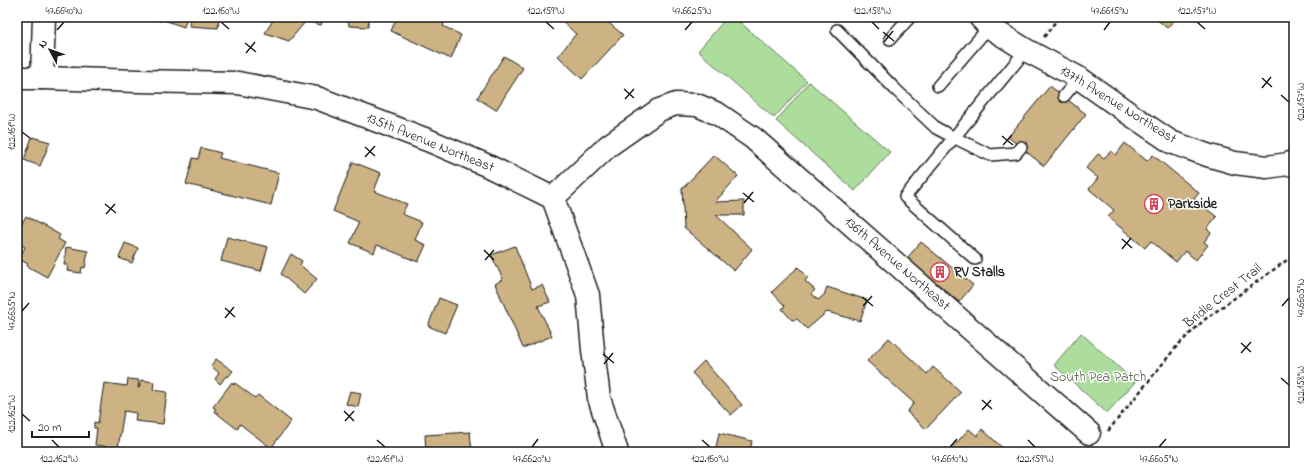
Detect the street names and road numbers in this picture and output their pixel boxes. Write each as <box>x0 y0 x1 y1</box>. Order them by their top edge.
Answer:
street label: 137th Avenue Northeast <box>1055 61 1181 150</box>
street label: 135th Avenue Northeast <box>363 108 498 178</box>
street label: 136th Avenue Northeast <box>839 212 955 316</box>
street label: Bridle Crest Trail <box>1178 259 1267 334</box>

